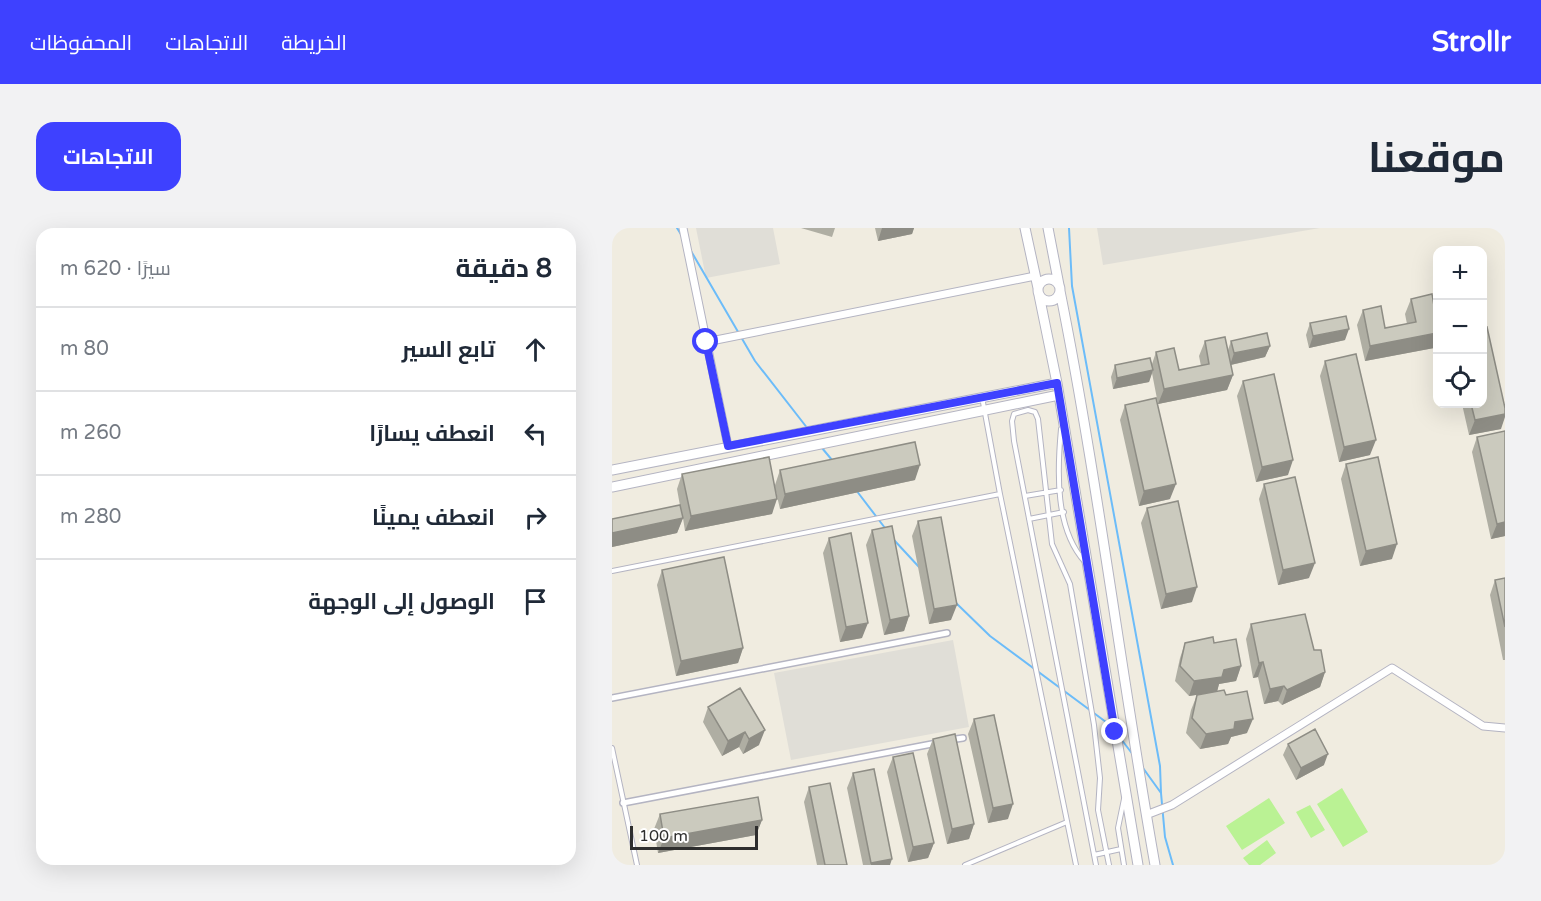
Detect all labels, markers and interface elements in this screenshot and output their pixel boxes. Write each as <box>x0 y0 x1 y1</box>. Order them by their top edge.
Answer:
text: Strollr <box>1432 25 1511 59</box>
text: المحفوظات <box>30 31 132 56</box>
text: الاتجاهات <box>165 31 248 56</box>
text: الخريطة <box>281 31 347 56</box>
button: الاتجاهات <box>36 122 181 191</box>
text: موقعنا <box>1368 133 1505 184</box>
map controls <box>1433 246 1487 408</box>
button: + <box>1433 246 1487 300</box>
text: 8 دقيقة <box>455 253 552 284</box>
text: سيرًا · 620 m <box>60 257 171 281</box>
button: − <box>1433 300 1487 354</box>
route start <box>692 328 718 354</box>
icon: ahead <box>519 333 552 366</box>
text: 80 m <box>60 337 109 361</box>
text: تابع السير <box>402 337 495 363</box>
button: locate <box>1433 354 1487 408</box>
icon: left <box>519 417 552 450</box>
text: 260 m <box>60 421 121 445</box>
text: انعطف يسارًا <box>369 421 495 447</box>
icon: right <box>519 501 552 534</box>
text: 280 m <box>60 505 121 529</box>
text: انعطف يمينًا <box>372 505 495 531</box>
icon: arrive <box>519 585 552 618</box>
text: الوصول إلى الوجهة <box>308 589 495 615</box>
route end <box>1101 718 1127 744</box>
scale bar <box>630 823 758 850</box>
text: 100 m <box>639 826 688 846</box>

